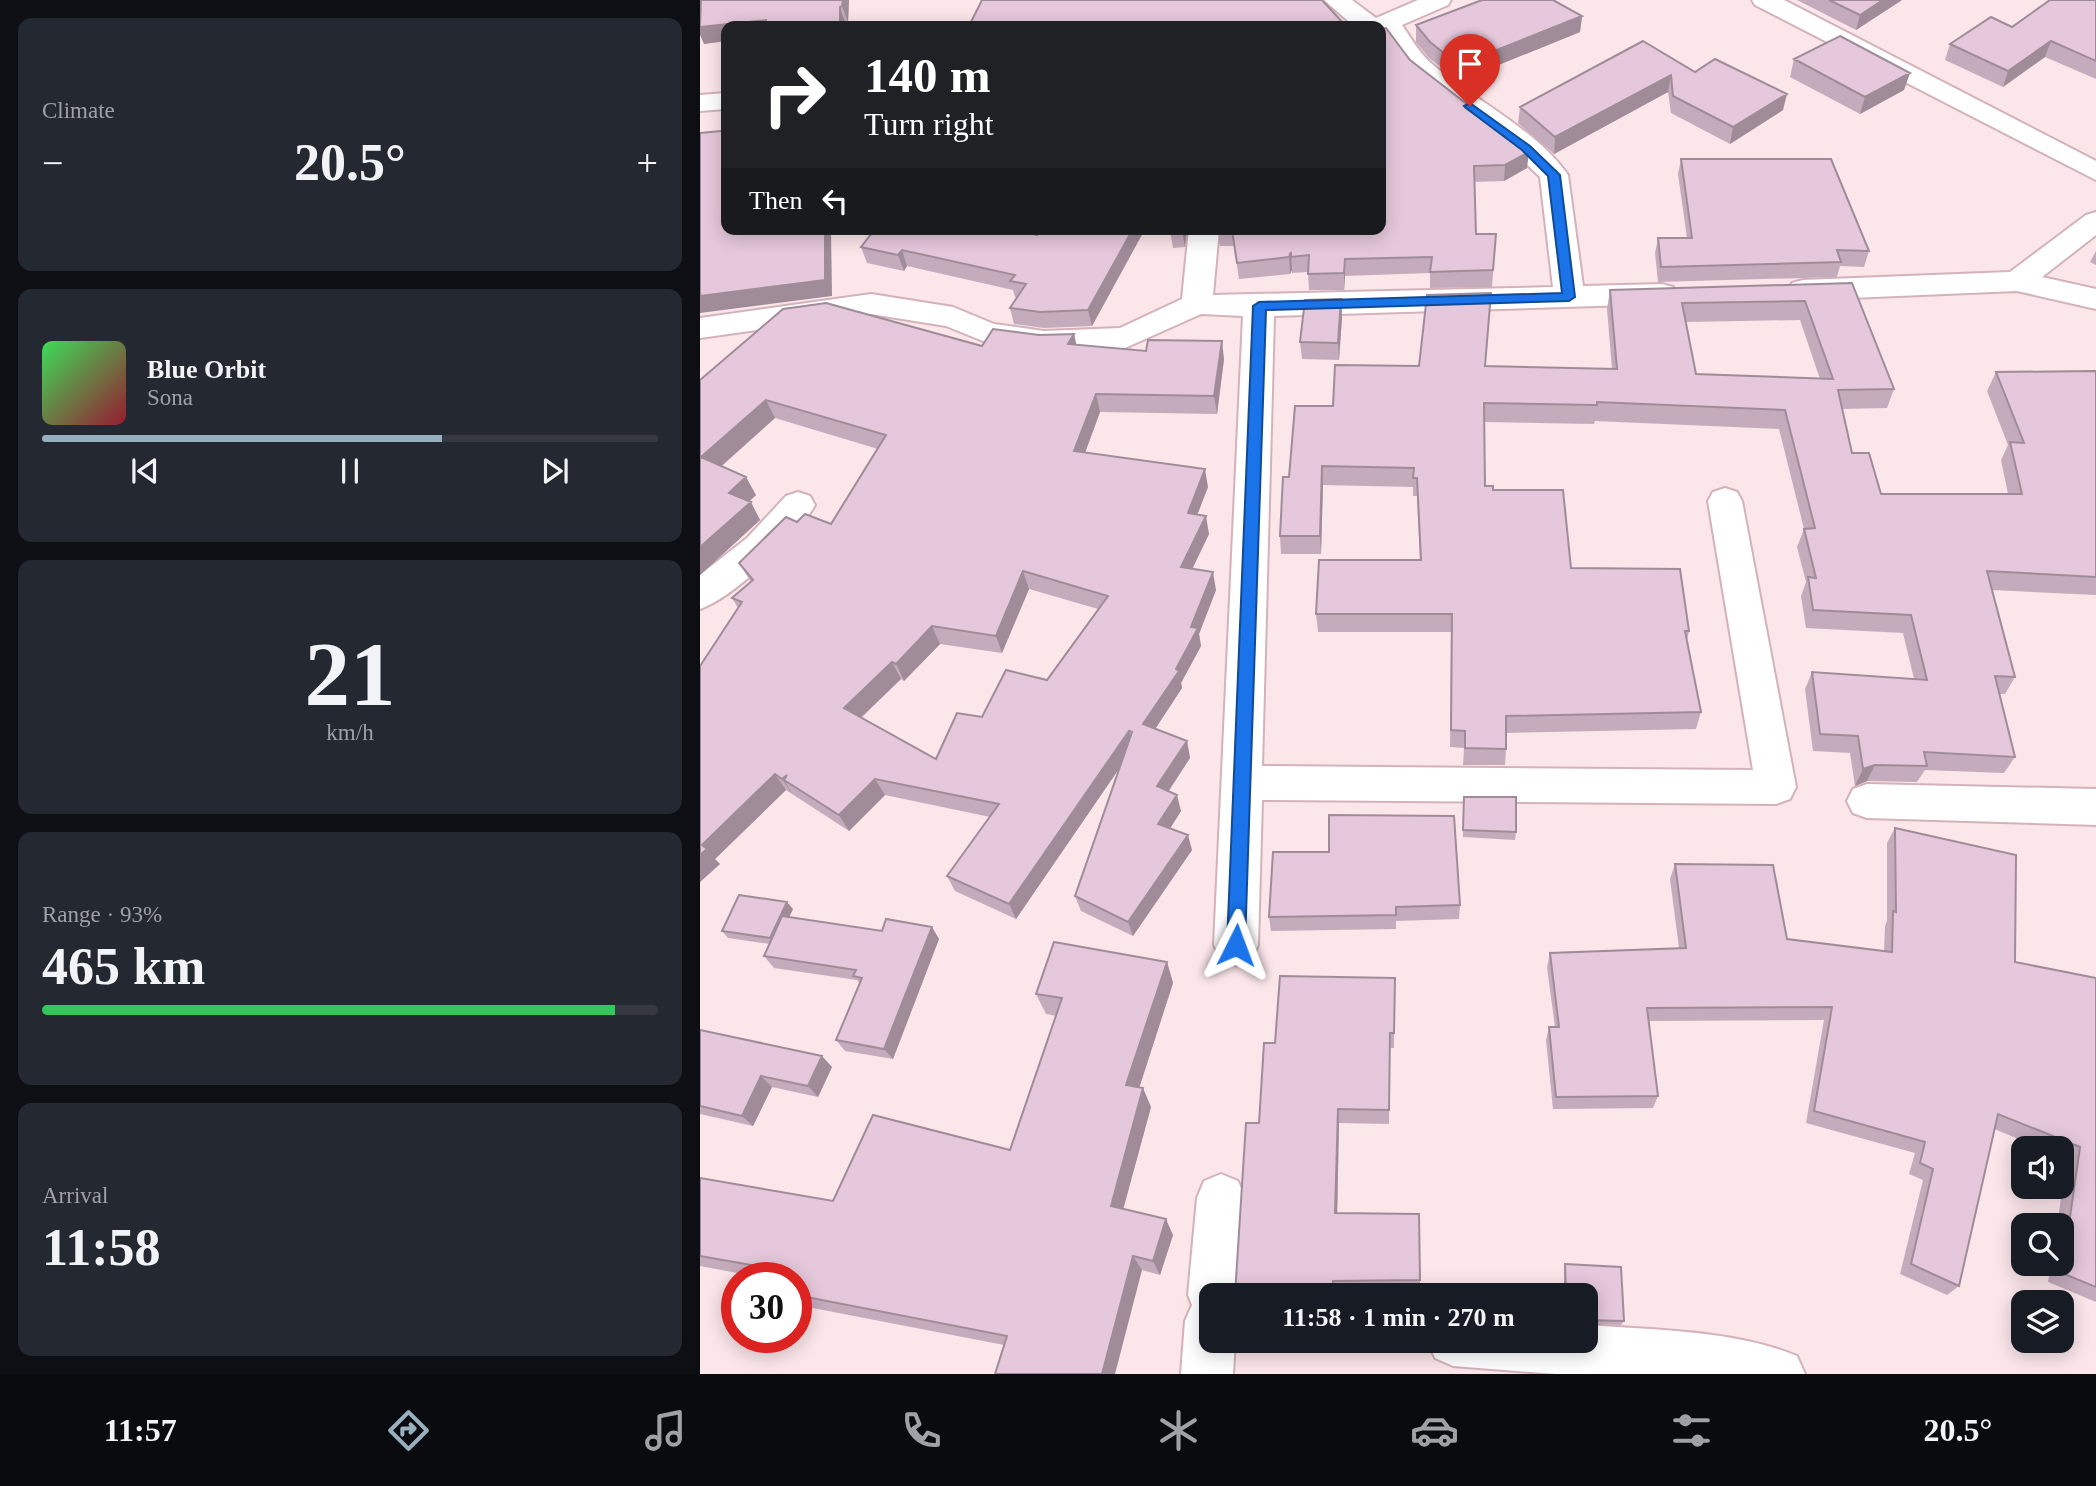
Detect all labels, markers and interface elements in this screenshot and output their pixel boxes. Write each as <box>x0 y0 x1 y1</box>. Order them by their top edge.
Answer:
pin <box>1440 34 1500 106</box>
icon: arrive <box>1451 45 1489 83</box>
text: 140 m <box>864 48 991 103</box>
icon: right <box>749 49 840 140</box>
text: Climate <box>42 98 115 123</box>
text: Turn right <box>864 106 994 142</box>
text: 20.5° <box>294 134 406 191</box>
text: − <box>42 142 63 184</box>
text: + <box>637 142 658 184</box>
icon: left <box>816 182 854 220</box>
text: Then <box>749 186 802 215</box>
text: Blue Orbit <box>147 355 266 384</box>
text: Sona <box>147 385 193 410</box>
icon: previous <box>126 452 164 490</box>
icon: pause <box>331 452 369 490</box>
icon: next <box>536 452 574 490</box>
text: 21 <box>305 624 396 725</box>
text: km/h <box>326 720 374 745</box>
text: Range · 93% <box>42 902 162 927</box>
position arrow <box>1199 908 1273 982</box>
text: 465 km <box>42 938 205 995</box>
map controls <box>2011 1136 2074 1353</box>
button: sound <box>2011 1136 2074 1199</box>
text: Arrival <box>42 1183 108 1208</box>
button: search <box>2011 1213 2074 1276</box>
text: 11:58 <box>42 1219 160 1276</box>
speed limit sign: 30 <box>721 1262 812 1353</box>
button: layers <box>2011 1290 2074 1353</box>
text: 11:58 · 1 min · 270 m <box>1282 1303 1515 1332</box>
icon: directions <box>384 1406 433 1455</box>
icon: music <box>641 1406 690 1455</box>
icon: phone <box>897 1406 946 1455</box>
icon: climate <box>1154 1406 1203 1455</box>
icon: car <box>1410 1406 1459 1455</box>
icon: filters <box>1667 1406 1716 1455</box>
text: 11:57 <box>104 1412 177 1448</box>
text: 20.5° <box>1923 1412 1992 1448</box>

